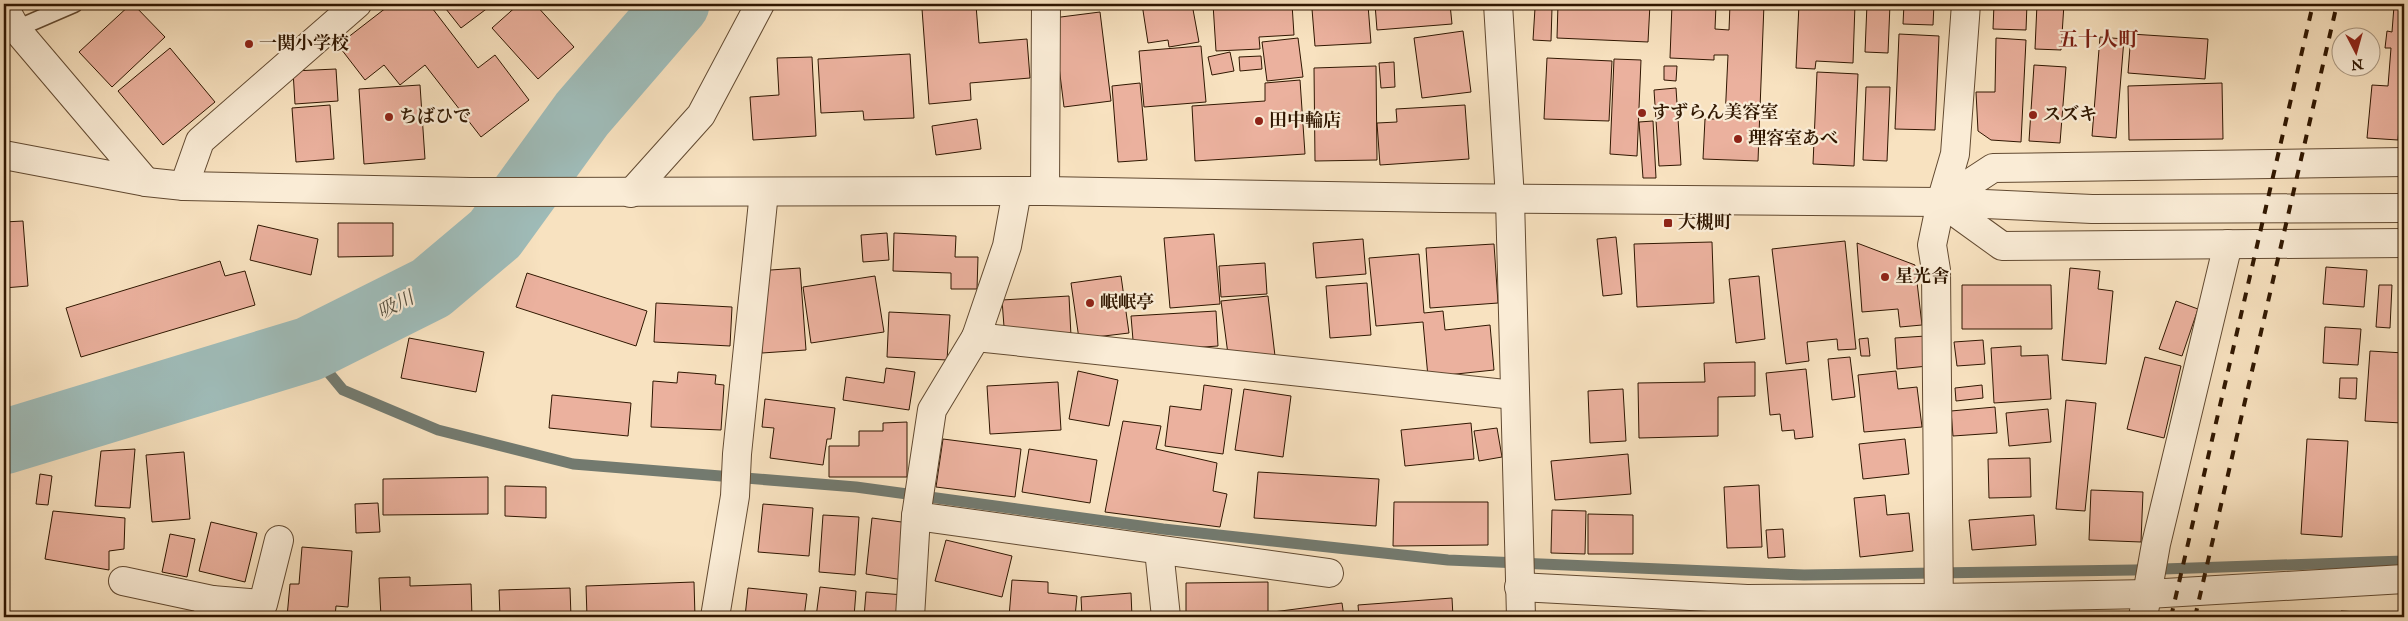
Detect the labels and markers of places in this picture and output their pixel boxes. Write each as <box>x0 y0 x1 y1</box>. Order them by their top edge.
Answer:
place label: 一関小学校 <box>259 33 349 56</box>
marker: 一関小学校 <box>243 38 255 50</box>
place label: すずらん美容室 <box>1652 102 1778 125</box>
place label: スズキ <box>2043 104 2097 127</box>
place label: ちばひで <box>399 106 471 129</box>
marker: すずらん美容室 <box>1636 107 1648 119</box>
marker: スズキ <box>2027 109 2039 121</box>
place label: 田中輪店 <box>1269 110 1341 133</box>
marker: ちばひで <box>383 111 395 123</box>
marker: 田中輪店 <box>1253 115 1265 127</box>
place label: 理容室あべ <box>1748 128 1838 151</box>
marker: 理容室あべ <box>1732 133 1744 145</box>
place label: 大槻町 <box>1678 212 1732 235</box>
marker: 大槻町 <box>1662 217 1674 229</box>
place label: 星光舎 <box>1895 266 1949 289</box>
marker: 星光舎 <box>1879 271 1891 283</box>
place label: 岷岷亭 <box>1100 292 1154 315</box>
marker: 岷岷亭 <box>1084 297 1096 309</box>

